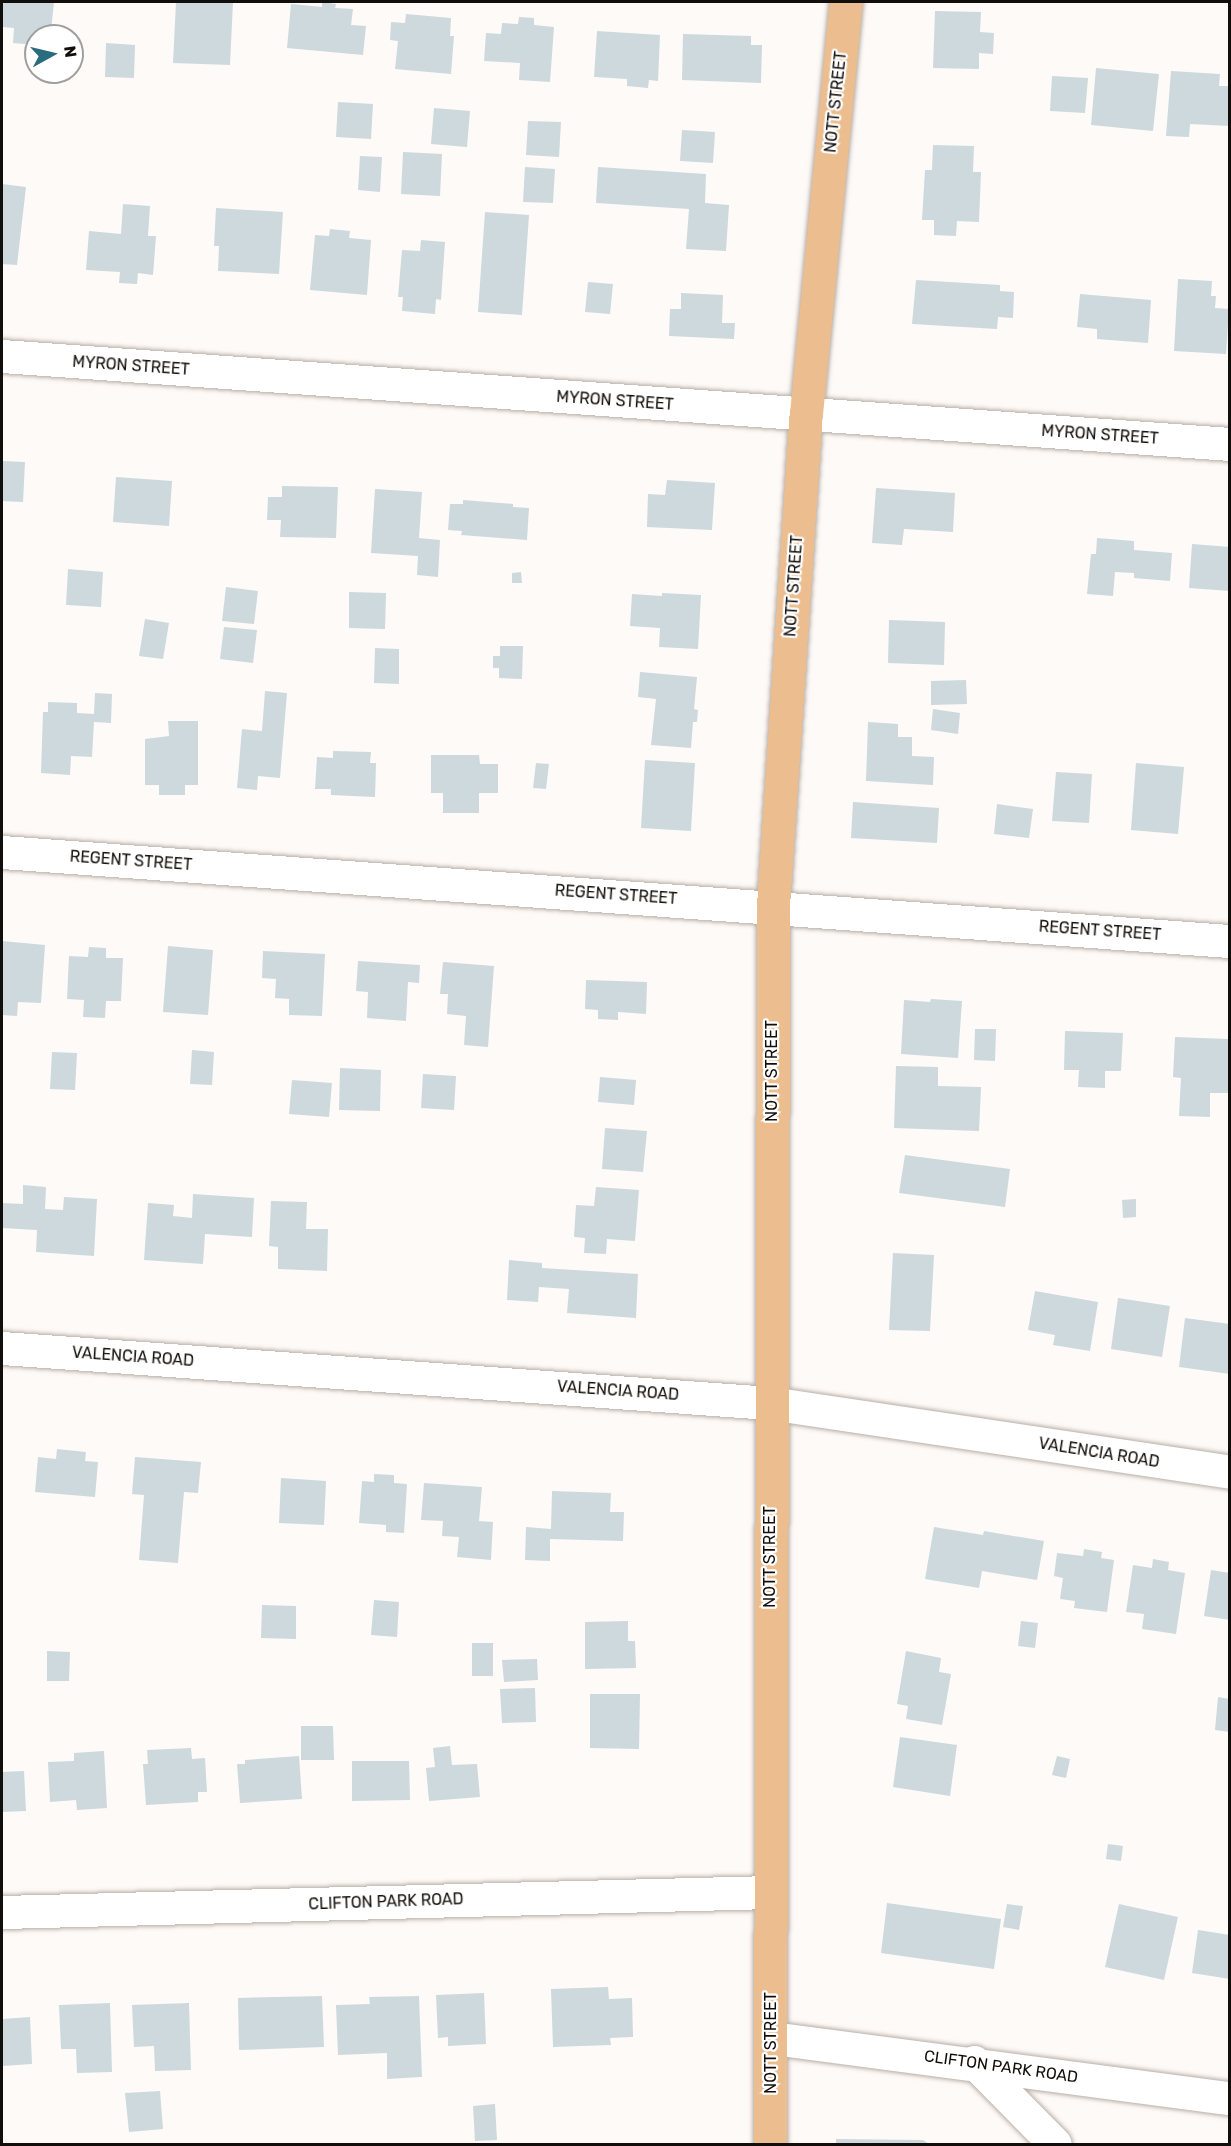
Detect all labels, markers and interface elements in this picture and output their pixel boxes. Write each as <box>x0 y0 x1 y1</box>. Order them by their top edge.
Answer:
north arrow <box>24 24 84 84</box>
text: N <box>60 45 81 59</box>
street label: NOTT STREET <box>821 50 851 154</box>
street label: MYRON STREET <box>72 352 190 380</box>
street label: MYRON STREET <box>556 387 674 415</box>
street label: MYRON STREET <box>1041 421 1159 449</box>
street label: NOTT STREET <box>781 534 807 638</box>
street label: REGENT STREET <box>69 847 193 875</box>
street label: REGENT STREET <box>554 881 678 909</box>
street label: REGENT STREET <box>1038 917 1162 945</box>
street label: NOTT STREET <box>762 1020 782 1122</box>
street label: VALENCIA ROAD <box>71 1343 195 1371</box>
street label: VALENCIA ROAD <box>556 1377 680 1405</box>
street label: VALENCIA ROAD <box>1037 1434 1161 1472</box>
street label: NOTT STREET <box>760 1506 780 1608</box>
street label: CLIFTON PARK ROAD <box>308 1890 464 1914</box>
street label: NOTT STREET <box>761 1992 781 2094</box>
street label: CLIFTON PARK ROAD <box>923 2047 1079 2087</box>

